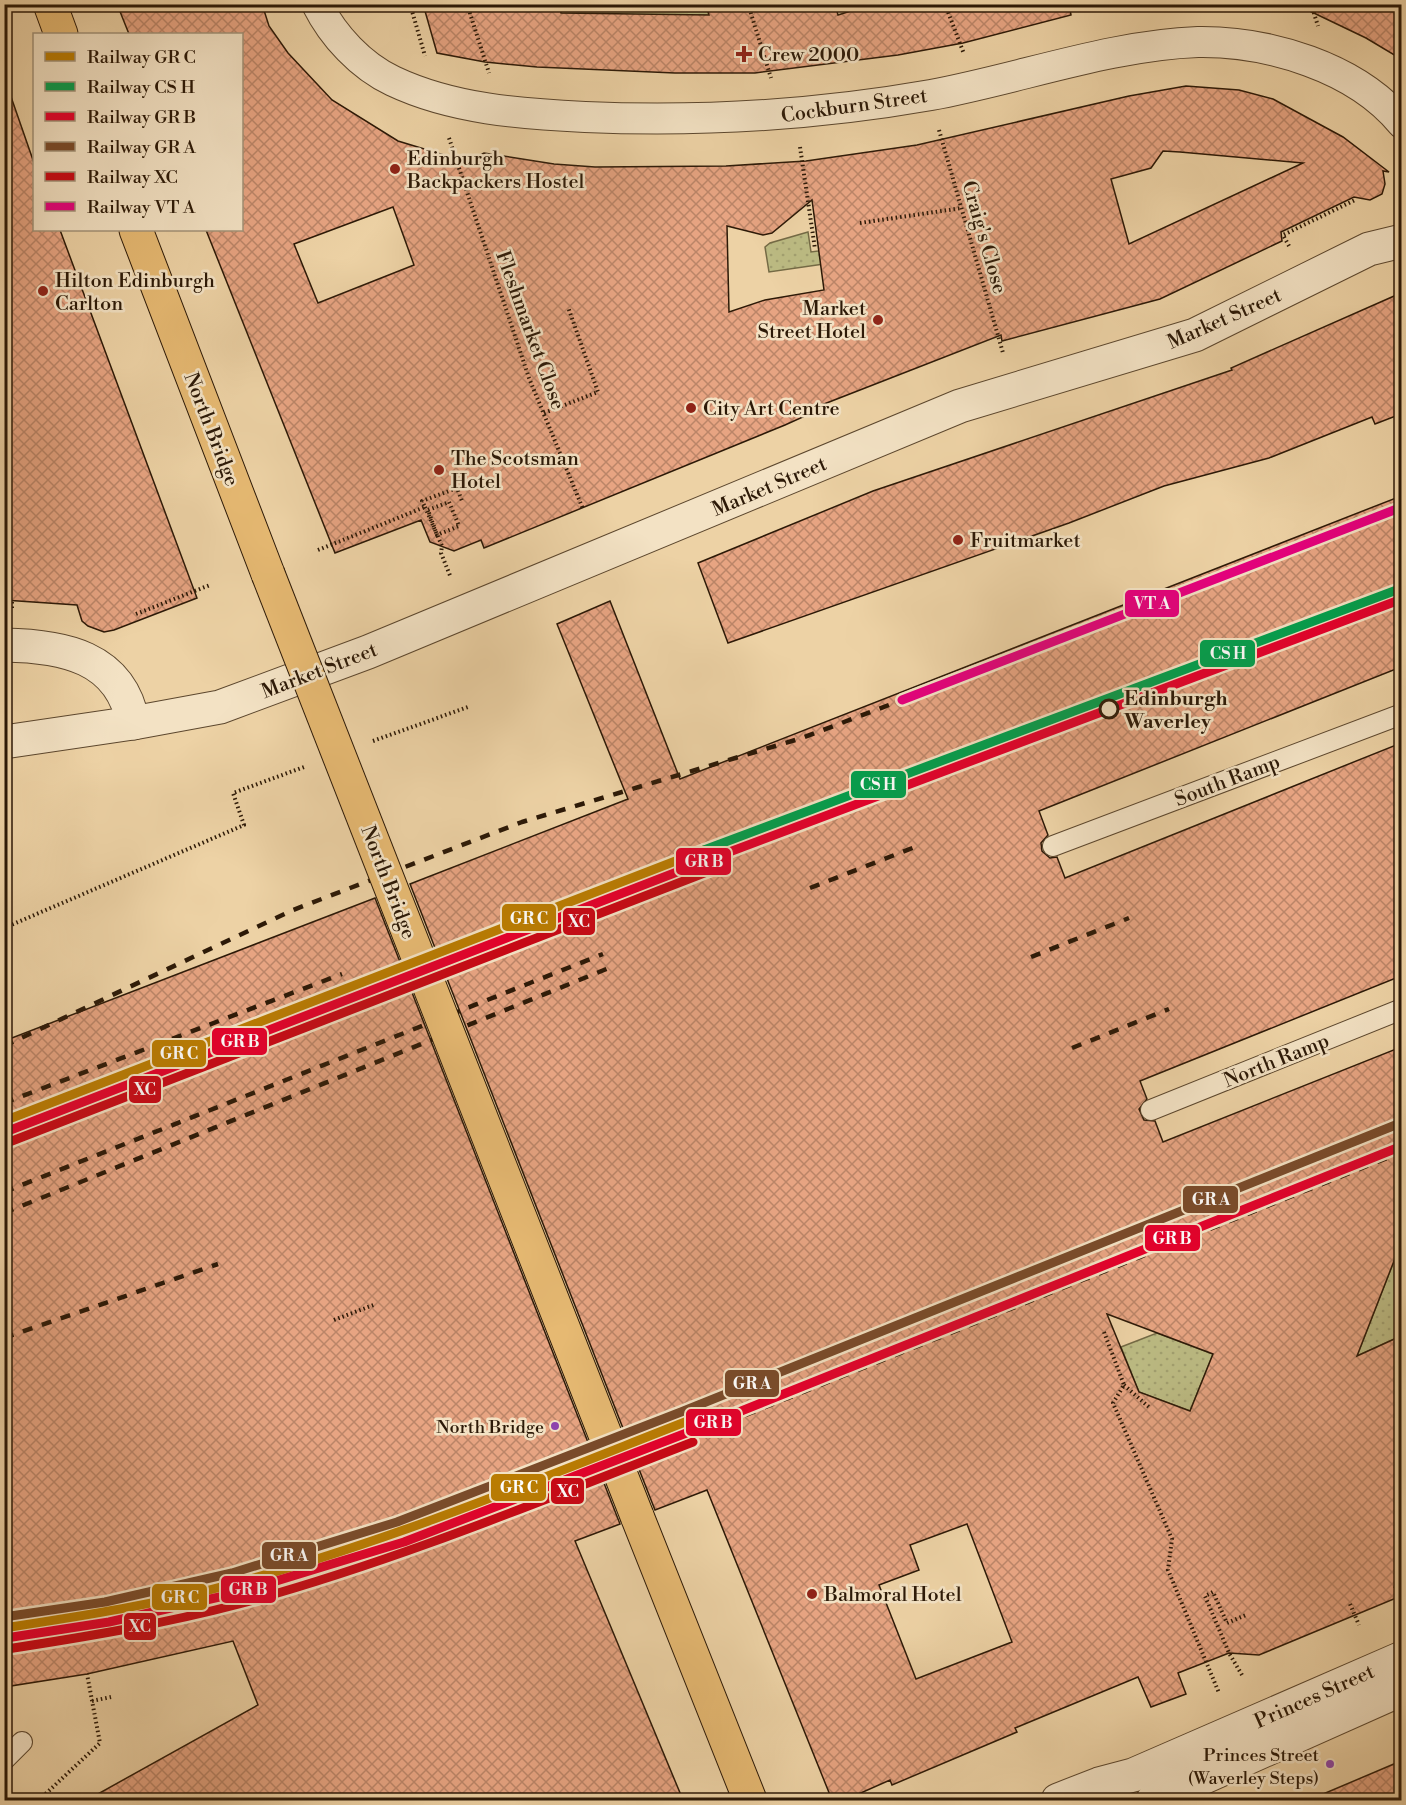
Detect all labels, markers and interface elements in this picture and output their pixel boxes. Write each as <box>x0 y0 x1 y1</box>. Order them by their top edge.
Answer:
legend <box>33 33 243 231</box>
place label: Crew 2000 <box>758 43 859 68</box>
marker: Crew 2000 <box>735 45 753 63</box>
text: Railway GR C <box>87 46 196 69</box>
text: Railway CS H <box>87 76 196 99</box>
street label: Cockburn Street <box>779 84 929 129</box>
text: Railway GR B <box>87 106 196 129</box>
text: Railway GR A <box>87 136 197 159</box>
place label: Edinburgh Backpackers Hostel <box>406 147 585 195</box>
marker: Edinburgh Backpackers Hostel <box>388 162 402 176</box>
text: Railway XC <box>87 166 178 189</box>
street label: Craig's Close <box>955 178 1012 297</box>
text: Railway VT A <box>87 196 196 219</box>
street label: Fleshmarket Close <box>489 248 570 413</box>
place label: Hilton Edinburgh Carlton <box>55 269 215 317</box>
street label: Market Street <box>1164 283 1285 356</box>
marker: Hilton Edinburgh Carlton <box>36 284 50 298</box>
place label: Market Street Hotel <box>758 297 866 345</box>
marker: Market Street Hotel <box>871 313 885 327</box>
street label: North Bridge <box>177 369 244 490</box>
place label: City Art Centre <box>703 397 840 422</box>
marker: City Art Centre <box>684 401 698 415</box>
place label: The Scotsman Hotel <box>451 447 579 495</box>
street label: Market Street <box>709 452 831 523</box>
marker: The Scotsman Hotel <box>432 463 446 477</box>
place label: Fruitmarket <box>970 529 1080 554</box>
marker: Fruitmarket <box>951 533 965 547</box>
line badge: VT A <box>1124 589 1180 618</box>
text: VT A <box>1133 594 1171 614</box>
street label: Market Street <box>258 638 381 705</box>
line badge: CS H <box>1199 639 1256 668</box>
text: CS H <box>1210 644 1246 664</box>
place label: Edinburgh Waverley <box>1123 687 1228 735</box>
marker: Edinburgh Waverley <box>1099 699 1119 719</box>
street label: South Ramp <box>1171 750 1284 813</box>
line badge: CS H <box>850 770 907 799</box>
text: CS H <box>860 775 896 795</box>
street label: North Bridge <box>354 822 421 943</box>
line badge: GR B <box>675 847 732 876</box>
text: GR B <box>684 852 724 872</box>
line badge: GR C <box>501 903 557 932</box>
line badge: XC <box>562 907 596 936</box>
text: GR C <box>510 909 548 929</box>
text: XC <box>567 912 590 932</box>
line badge: GR B <box>211 1027 268 1056</box>
street label: North Ramp <box>1220 1029 1333 1094</box>
text: GR B <box>220 1032 260 1052</box>
line badge: GR C <box>151 1039 207 1068</box>
text: GR C <box>160 1044 198 1064</box>
line badge: XC <box>128 1075 162 1104</box>
text: XC <box>133 1080 156 1100</box>
line badge: GR A <box>1182 1185 1239 1214</box>
text: GR A <box>1192 1190 1231 1210</box>
line badge: GR B <box>1144 1224 1201 1252</box>
text: GR B <box>1152 1229 1192 1249</box>
line badge: GR A <box>724 1369 780 1398</box>
text: GR A <box>733 1374 772 1394</box>
line badge: GR B <box>685 1408 742 1437</box>
text: GR B <box>693 1413 733 1433</box>
place label: North Bridge <box>436 1416 544 1439</box>
marker: North Bridge <box>549 1420 561 1432</box>
line badge: GR C <box>490 1473 547 1502</box>
line badge: XC <box>550 1477 585 1505</box>
text: GR C <box>500 1478 538 1498</box>
text: XC <box>556 1482 579 1502</box>
line badge: GR A <box>261 1541 317 1570</box>
text: GR A <box>270 1546 309 1566</box>
line badge: GR B <box>220 1575 277 1604</box>
text: GR B <box>228 1580 268 1600</box>
line badge: GR C <box>151 1583 208 1611</box>
place label: Balmoral Hotel <box>823 1583 962 1608</box>
marker: Balmoral Hotel <box>805 1587 819 1601</box>
text: GR C <box>161 1588 199 1608</box>
line badge: XC <box>123 1612 157 1641</box>
text: XC <box>128 1617 151 1637</box>
street label: Princes Street <box>1251 1660 1378 1735</box>
place label: Princes Street (Waverley Steps) <box>1188 1744 1320 1790</box>
marker: Princes Street (Waverley Steps) <box>1324 1758 1336 1770</box>

